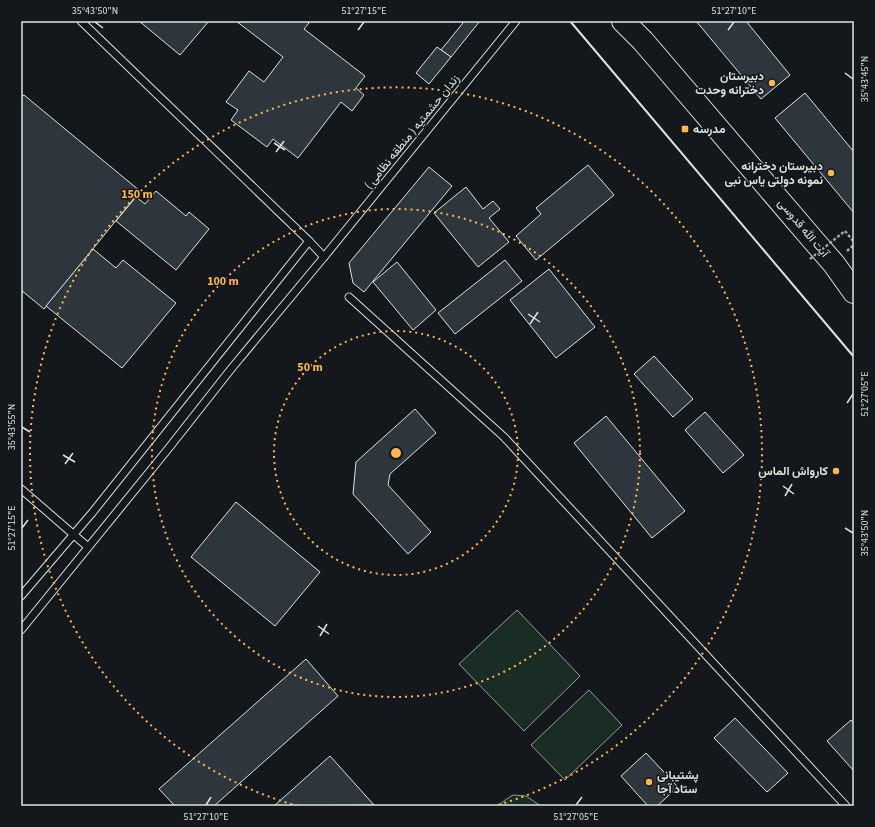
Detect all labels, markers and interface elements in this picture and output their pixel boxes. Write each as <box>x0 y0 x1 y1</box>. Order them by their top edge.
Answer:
text: 35°43'50"N <box>72 4 118 18</box>
text: 51°27'15"E <box>341 4 387 18</box>
text: 51°27'10"E <box>711 4 757 18</box>
text: 35°43'45"N <box>858 56 872 102</box>
place label: دبیرستان دخترانه وحدت <box>695 68 764 99</box>
street label: زندان حشمتیه ( منطقه نظامی ) <box>360 71 464 193</box>
marker: دبیرستان دخترانه وحدت <box>767 78 777 88</box>
place label: مدرسه <box>693 121 726 138</box>
marker: مدرسه <box>680 124 690 134</box>
place label: دبیرستان دخترانه نمونه دولتی یاس نبی <box>724 158 823 189</box>
marker: دبیرستان دخترانه نمونه دولتی یاس نبی <box>826 168 836 178</box>
text: 150 m <box>121 186 153 203</box>
street label: آیت الله قدوسی <box>773 195 833 262</box>
text: 100 m <box>207 273 239 290</box>
text: 50 m <box>297 359 323 376</box>
text: 51°27'05"E <box>858 371 872 417</box>
text: 35°43'55"N <box>5 404 19 450</box>
centre of rings <box>389 446 403 460</box>
place label: کارواش الماس <box>758 463 829 480</box>
marker: کارواش الماس <box>831 466 841 476</box>
text: 51°27'15"E <box>5 505 19 551</box>
text: 35°43'50"N <box>858 510 872 556</box>
place label: پشتیبانی ستاد آجا <box>657 767 699 798</box>
marker: پشتیبانی ستاد آجا <box>644 777 654 787</box>
text: 51°27'10"E <box>183 810 229 824</box>
text: 51°27'05"E <box>553 810 599 824</box>

